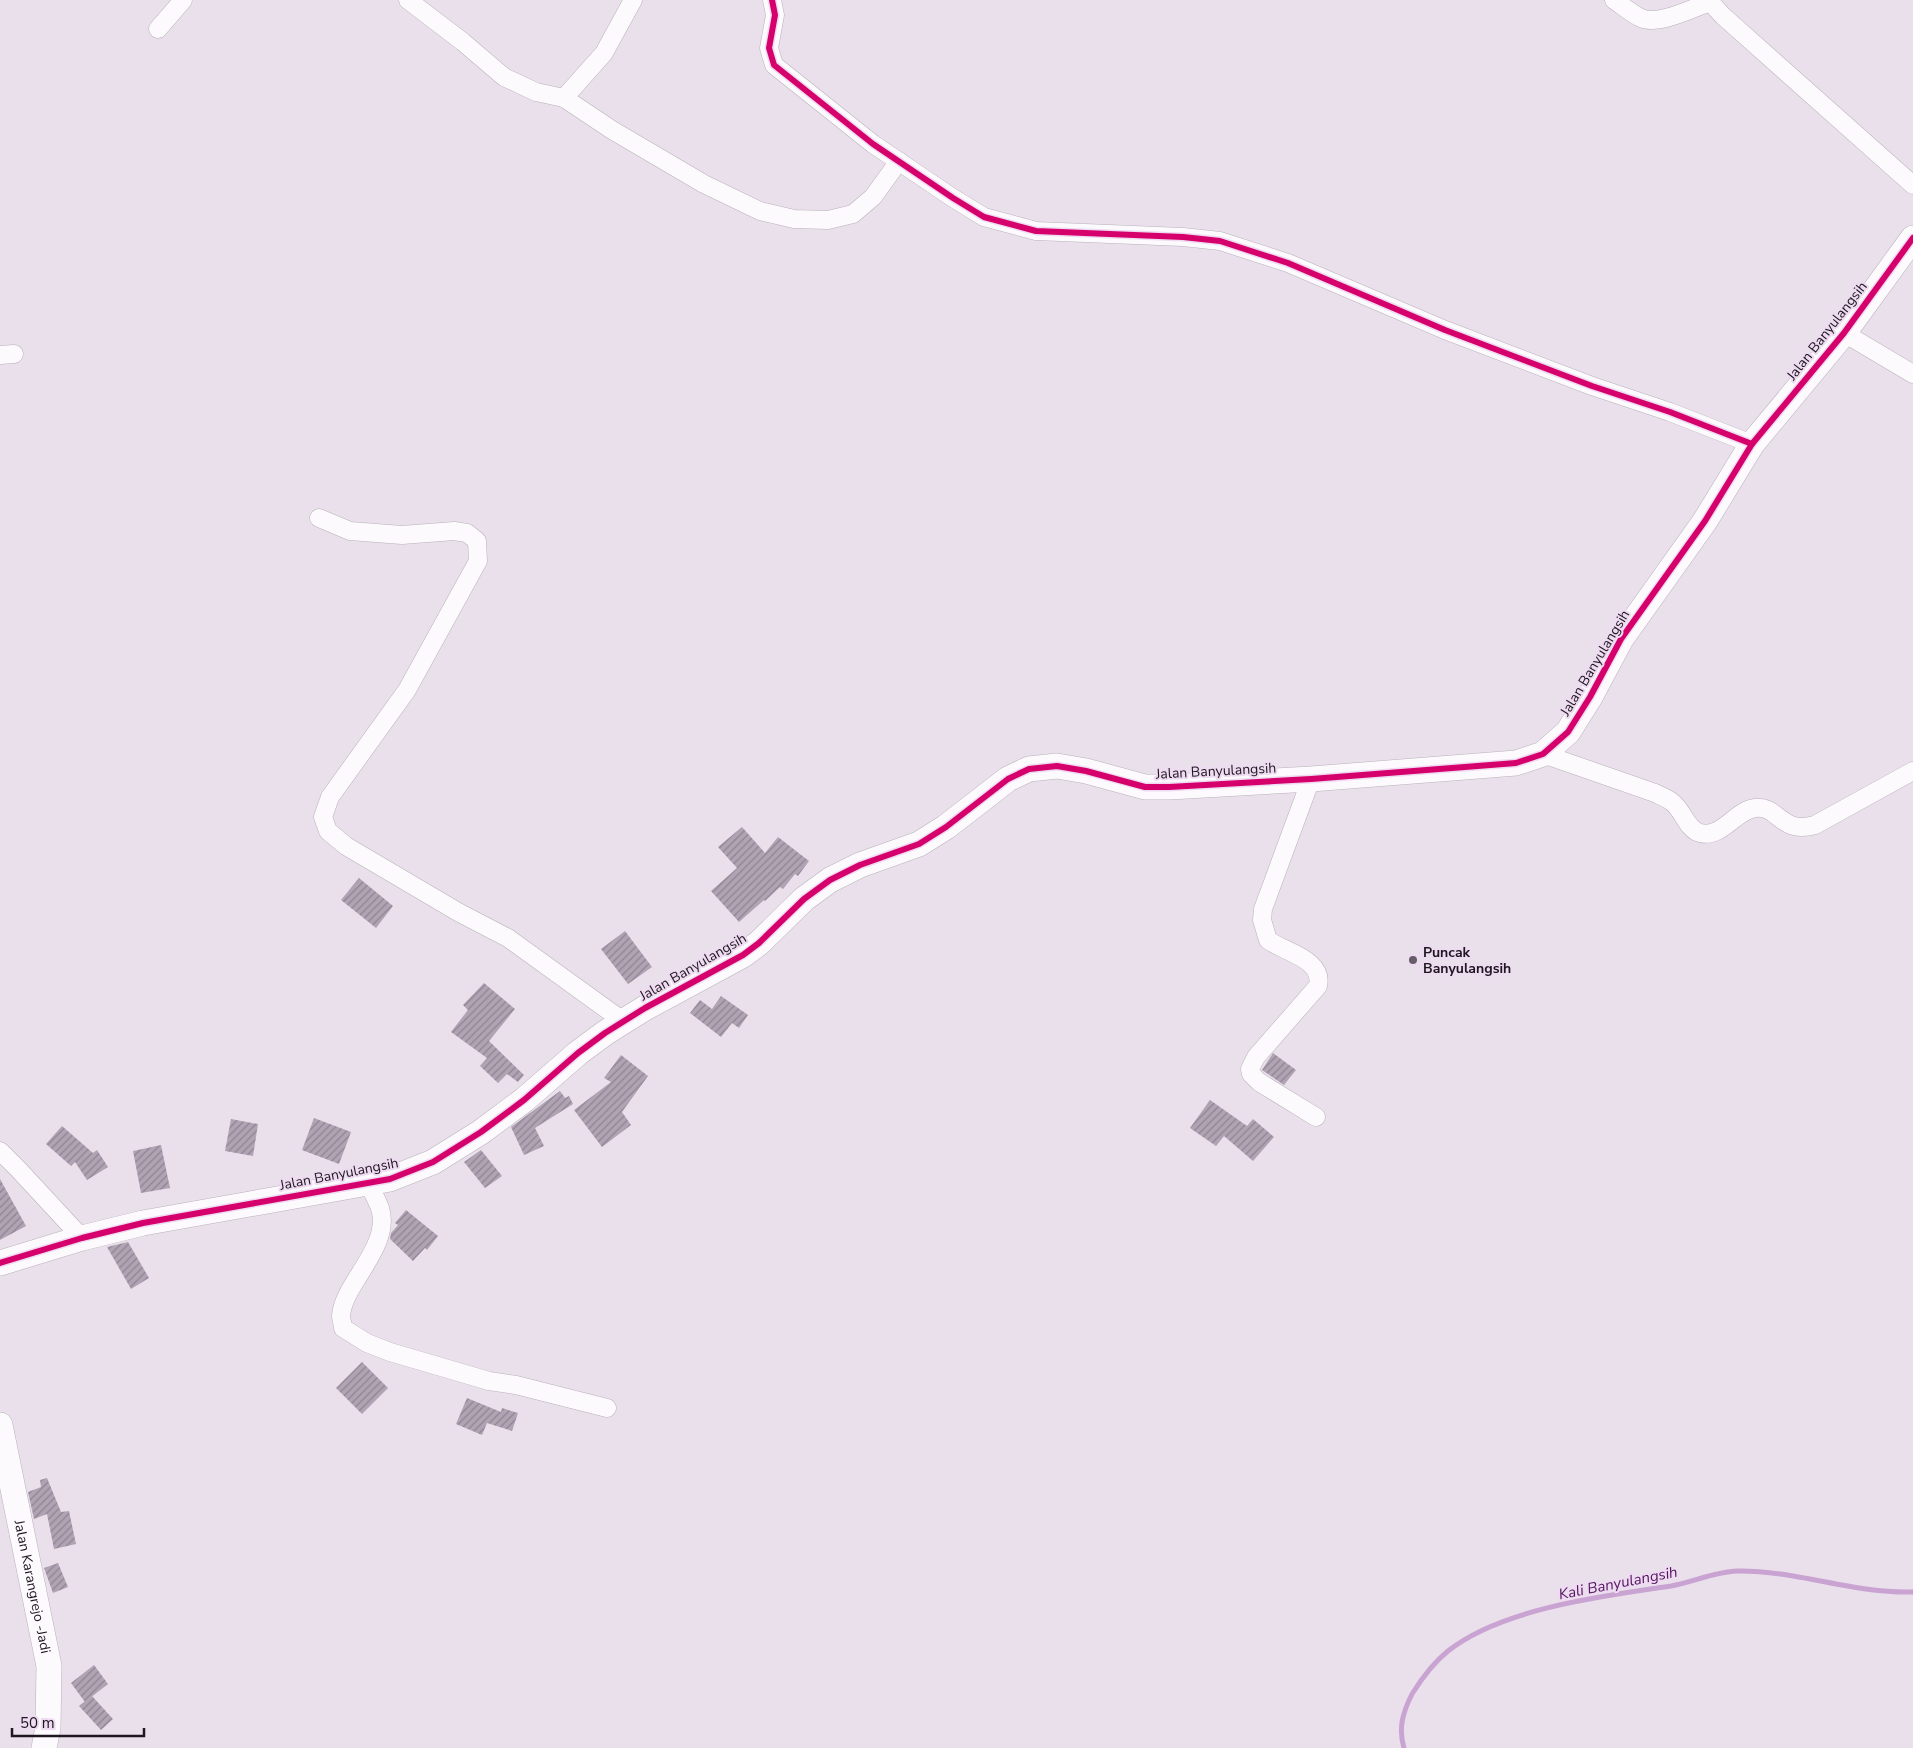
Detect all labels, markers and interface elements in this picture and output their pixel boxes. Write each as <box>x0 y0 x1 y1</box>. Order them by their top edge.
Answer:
street label: Jalan Banyulangsih <box>1782 278 1872 385</box>
street label: Jalan Banyulangsih <box>1555 606 1634 720</box>
street label: Jalan Banyulangsih <box>1154 758 1277 784</box>
street label: Jalan Banyulangsih <box>635 929 750 1006</box>
place label: Puncak Banyulangsih <box>1423 943 1511 978</box>
marker: Puncak Banyulangsih <box>1407 954 1419 966</box>
street label: Jalan Banyulangsih <box>277 1153 400 1195</box>
street label: Jalan Karangrejo -Jadi <box>10 1517 56 1655</box>
water label: Kali Banyulangsih <box>1557 1562 1679 1604</box>
scale bar <box>12 1706 145 1738</box>
text: 50 m <box>20 1713 55 1733</box>

